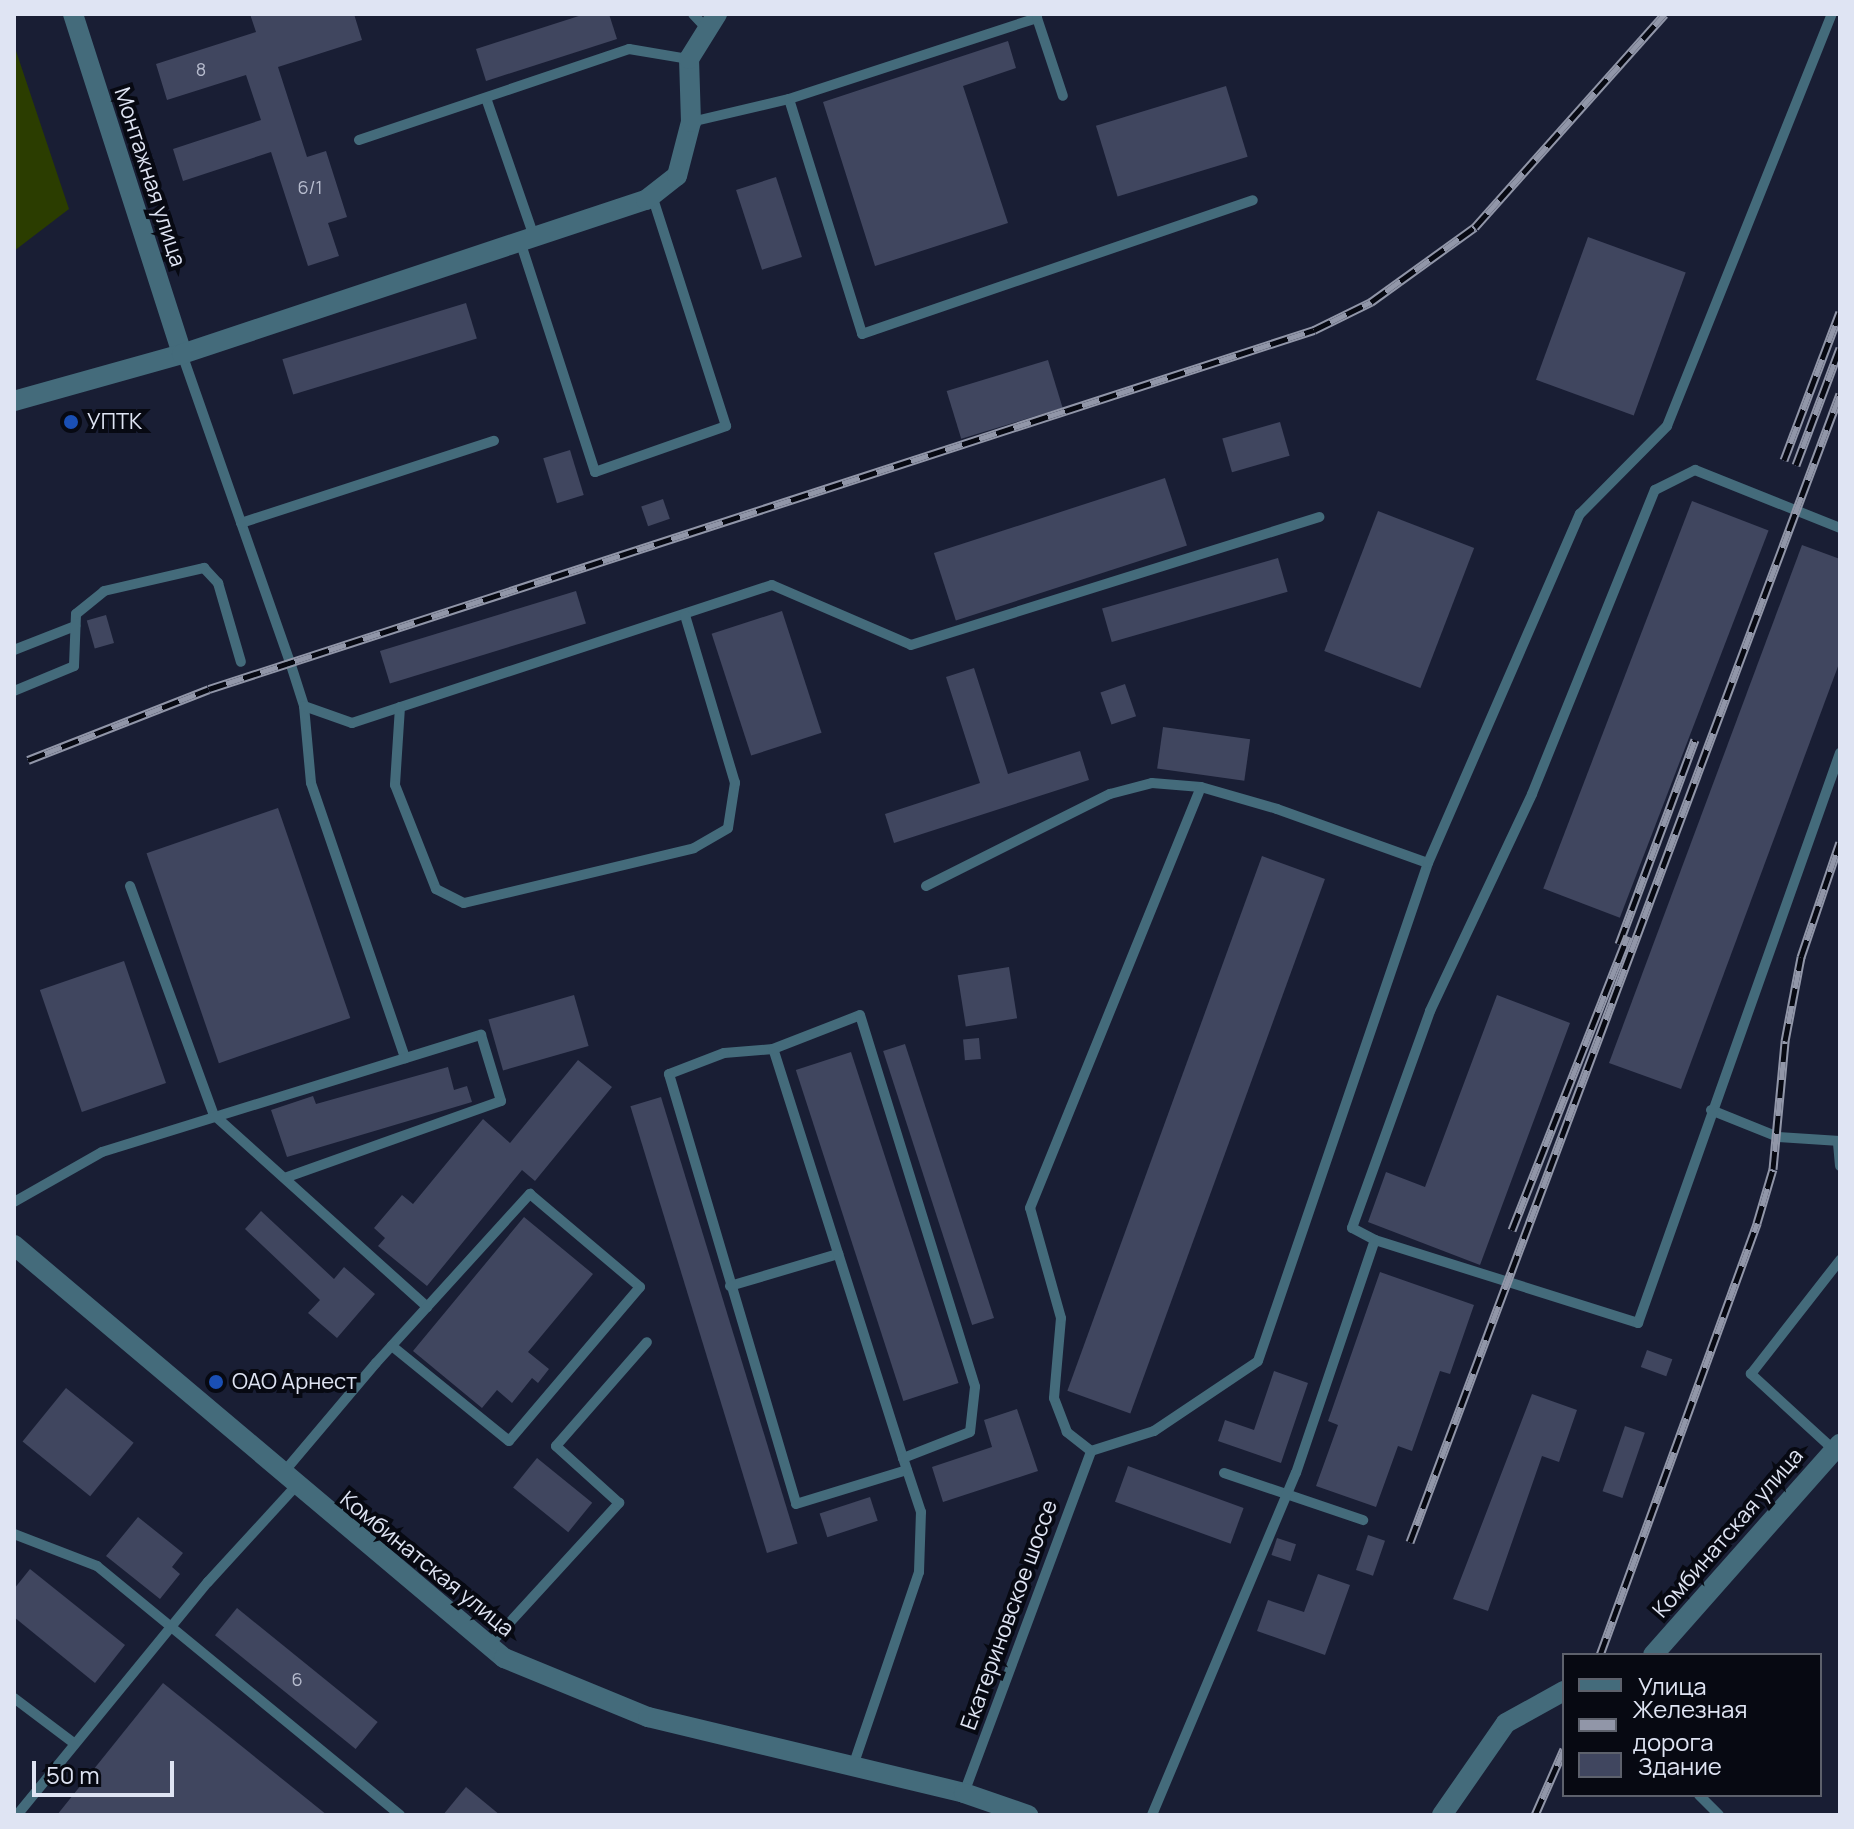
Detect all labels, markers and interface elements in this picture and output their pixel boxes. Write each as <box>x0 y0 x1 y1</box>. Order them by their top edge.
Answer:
house number: 8 <box>196 58 206 80</box>
street label: Монтажная улица <box>109 84 191 270</box>
house number: 6/1 <box>297 176 323 198</box>
place label: УПТК <box>87 409 142 435</box>
marker: УПТК <box>62 413 80 431</box>
place label: ОАО Арнест <box>232 1369 357 1395</box>
marker: ОАО Арнест <box>207 1373 225 1391</box>
street label: Комбинатская улица <box>1647 1443 1809 1623</box>
street label: Комбинатская улица <box>335 1486 519 1642</box>
street label: Екатериновское шоссе <box>955 1496 1063 1734</box>
legend <box>1562 1653 1822 1797</box>
house number: 6 <box>291 1668 303 1690</box>
text: Улица <box>1638 1669 1707 1702</box>
text: Железная дорога <box>1633 1692 1748 1758</box>
scale bar <box>36 1745 178 1795</box>
text: Здание <box>1638 1749 1722 1782</box>
text: 50 m <box>46 1758 100 1791</box>

